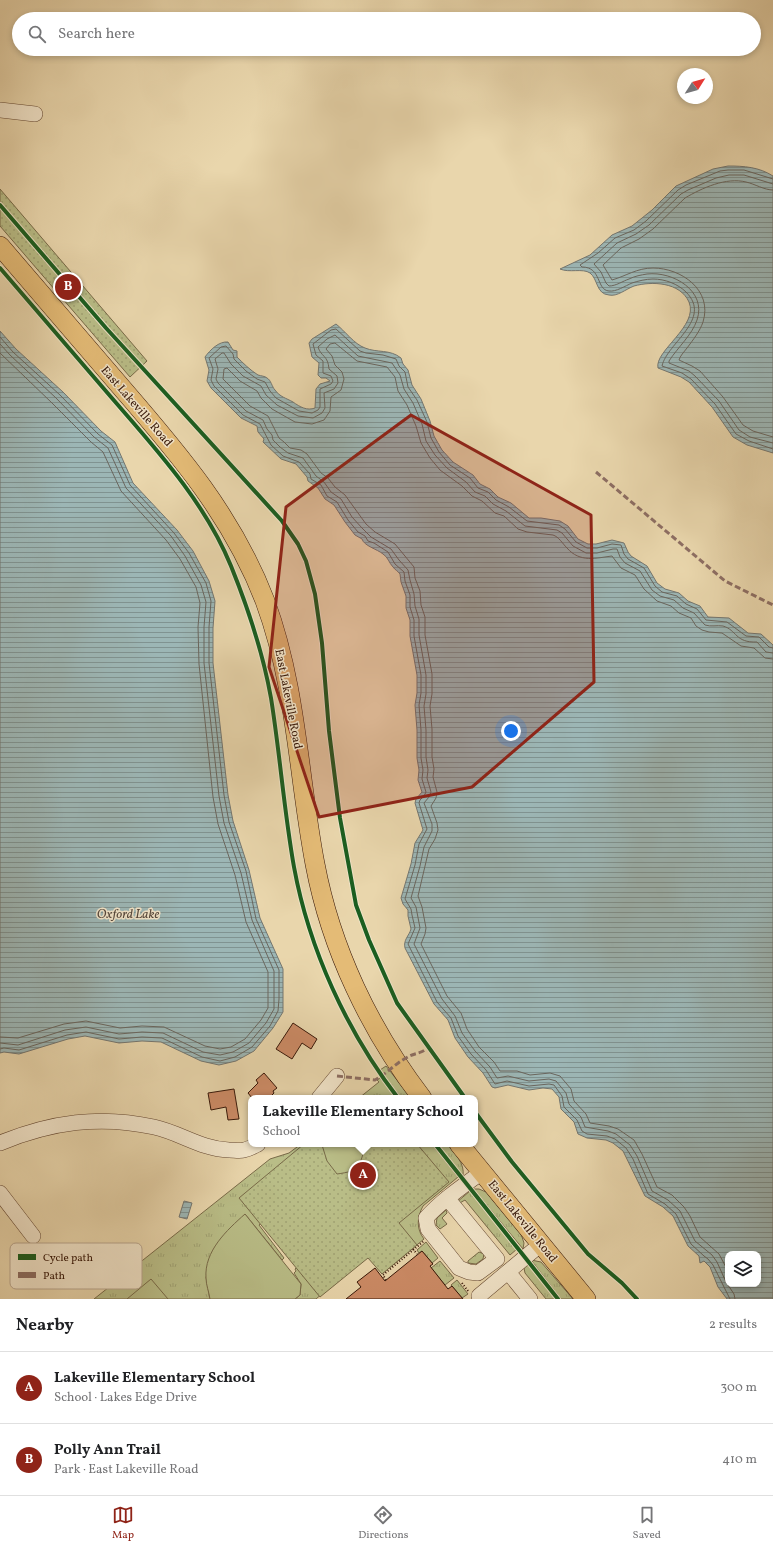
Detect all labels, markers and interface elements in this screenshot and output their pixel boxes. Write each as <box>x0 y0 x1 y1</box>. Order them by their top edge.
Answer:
search box <box>12 12 761 56</box>
icon: search <box>26 23 48 45</box>
text: Search here <box>58 24 135 45</box>
north arrow <box>677 68 713 104</box>
pin: B <box>55 272 81 302</box>
street label: East Lakeville Road <box>97 363 176 451</box>
street label: East Lakeville Road <box>270 648 306 751</box>
your location <box>501 721 521 741</box>
water label: Oxford Lake <box>97 906 159 924</box>
popup <box>248 1095 478 1147</box>
text: Lakeville Elementary School <box>262 1102 464 1123</box>
text: School <box>262 1123 300 1141</box>
pin: A <box>350 1160 376 1190</box>
street label: East Lakeville Road <box>484 1177 561 1266</box>
legend <box>10 1243 142 1289</box>
text: Cycle path <box>43 1251 93 1266</box>
map controls <box>725 1251 761 1287</box>
button: layers <box>725 1251 761 1287</box>
text: Path <box>43 1269 66 1284</box>
text: Nearby <box>16 1314 74 1337</box>
text: 2 results <box>709 1316 757 1334</box>
text: Lakeville Elementary School <box>54 1368 255 1389</box>
text: A <box>24 1379 34 1397</box>
text: 300 m <box>721 1379 757 1397</box>
text: School · Lakes Edge Drive <box>54 1389 197 1407</box>
text: Polly Ann Trail <box>54 1440 161 1461</box>
text: B <box>25 1451 33 1469</box>
text: 410 m <box>722 1451 757 1469</box>
text: Park · East Lakeville Road <box>54 1461 199 1479</box>
tab: Map <box>112 1504 134 1543</box>
tab: Directions <box>358 1504 409 1543</box>
tab: Saved <box>633 1504 661 1543</box>

